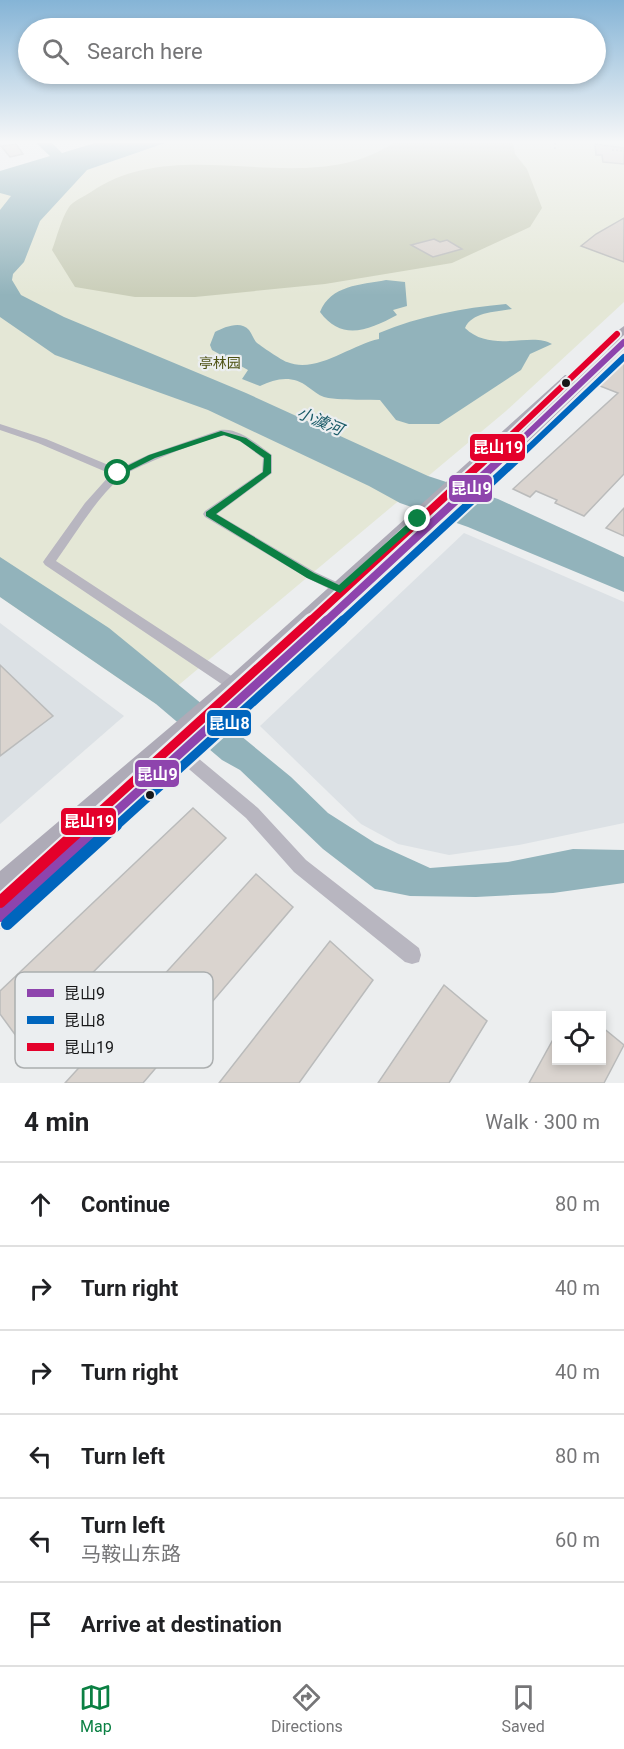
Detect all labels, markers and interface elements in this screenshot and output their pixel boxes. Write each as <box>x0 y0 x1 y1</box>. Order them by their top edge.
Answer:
search box <box>18 18 606 84</box>
icon: search <box>39 35 72 68</box>
text: Search here <box>87 39 203 64</box>
park label: 亭林园 <box>199 355 241 371</box>
unlabelled marker <box>560 377 572 389</box>
water label: 小澞河 <box>294 403 349 440</box>
line badge: 昆山19 <box>469 433 526 462</box>
text: 昆山19 <box>473 438 523 457</box>
route start <box>104 459 130 485</box>
line badge: 昆山9 <box>448 474 493 503</box>
text: 昆山9 <box>450 479 492 498</box>
route end <box>404 505 430 531</box>
line badge: 昆山8 <box>206 709 252 737</box>
text: 昆山8 <box>208 714 250 733</box>
line badge: 昆山9 <box>134 759 180 788</box>
text: 昆山9 <box>136 765 178 784</box>
unlabelled marker <box>144 789 156 801</box>
line badge: 昆山19 <box>60 807 117 836</box>
text: 昆山19 <box>64 812 114 831</box>
legend <box>15 972 213 1068</box>
text: 昆山9 <box>64 984 105 1003</box>
text: 昆山8 <box>64 1011 105 1030</box>
map controls <box>552 1011 606 1065</box>
button: locate <box>552 1011 606 1065</box>
text: 昆山19 <box>64 1038 114 1057</box>
text: 4 min <box>24 1107 89 1137</box>
text: Walk · 300 m <box>485 1110 600 1134</box>
icon: ahead <box>24 1188 57 1221</box>
text: Continue <box>81 1192 170 1217</box>
text: 80 m <box>555 1192 600 1216</box>
icon: right <box>24 1272 57 1305</box>
text: Turn right <box>81 1276 178 1301</box>
text: 40 m <box>555 1276 600 1300</box>
icon: right <box>24 1356 57 1389</box>
text: Turn right <box>81 1360 178 1385</box>
text: 40 m <box>555 1360 600 1384</box>
icon: left <box>24 1440 57 1473</box>
text: Turn left <box>81 1444 165 1469</box>
text: 80 m <box>555 1444 600 1468</box>
text: Turn left <box>81 1513 165 1538</box>
icon: left <box>24 1524 57 1557</box>
text: 60 m <box>555 1528 600 1552</box>
text: 马鞍山东路 <box>81 1542 181 1566</box>
icon: arrive <box>24 1608 57 1641</box>
text: Arrive at destination <box>81 1612 282 1637</box>
tab: Map <box>79 1681 112 1736</box>
tab: Directions <box>271 1681 343 1736</box>
tab: Saved <box>501 1681 545 1736</box>

